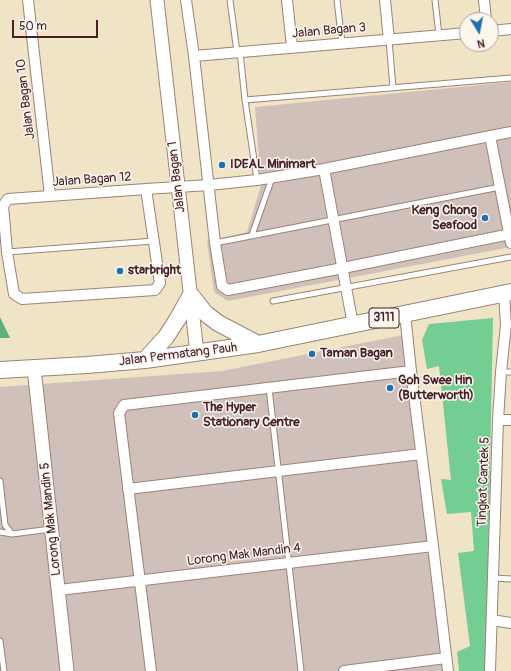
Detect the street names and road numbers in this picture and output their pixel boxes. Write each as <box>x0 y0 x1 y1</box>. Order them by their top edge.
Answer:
street label: Jalan Bagan 3 <box>291 20 367 42</box>
street label: Jalan Bagan 10 <box>13 58 39 140</box>
street label: Jalan Bagan 1 <box>165 140 189 214</box>
street label: Jalan Bagan 12 <box>52 169 132 191</box>
road number: 3111 <box>369 308 399 328</box>
street label: Jalan Permatang Pauh <box>118 340 238 370</box>
street label: Tingkat Cantek 5 <box>475 437 493 527</box>
street label: Lorong Mak Mandin 5 <box>37 461 65 577</box>
street label: Lorong Mak Mandin 4 <box>186 540 302 570</box>

